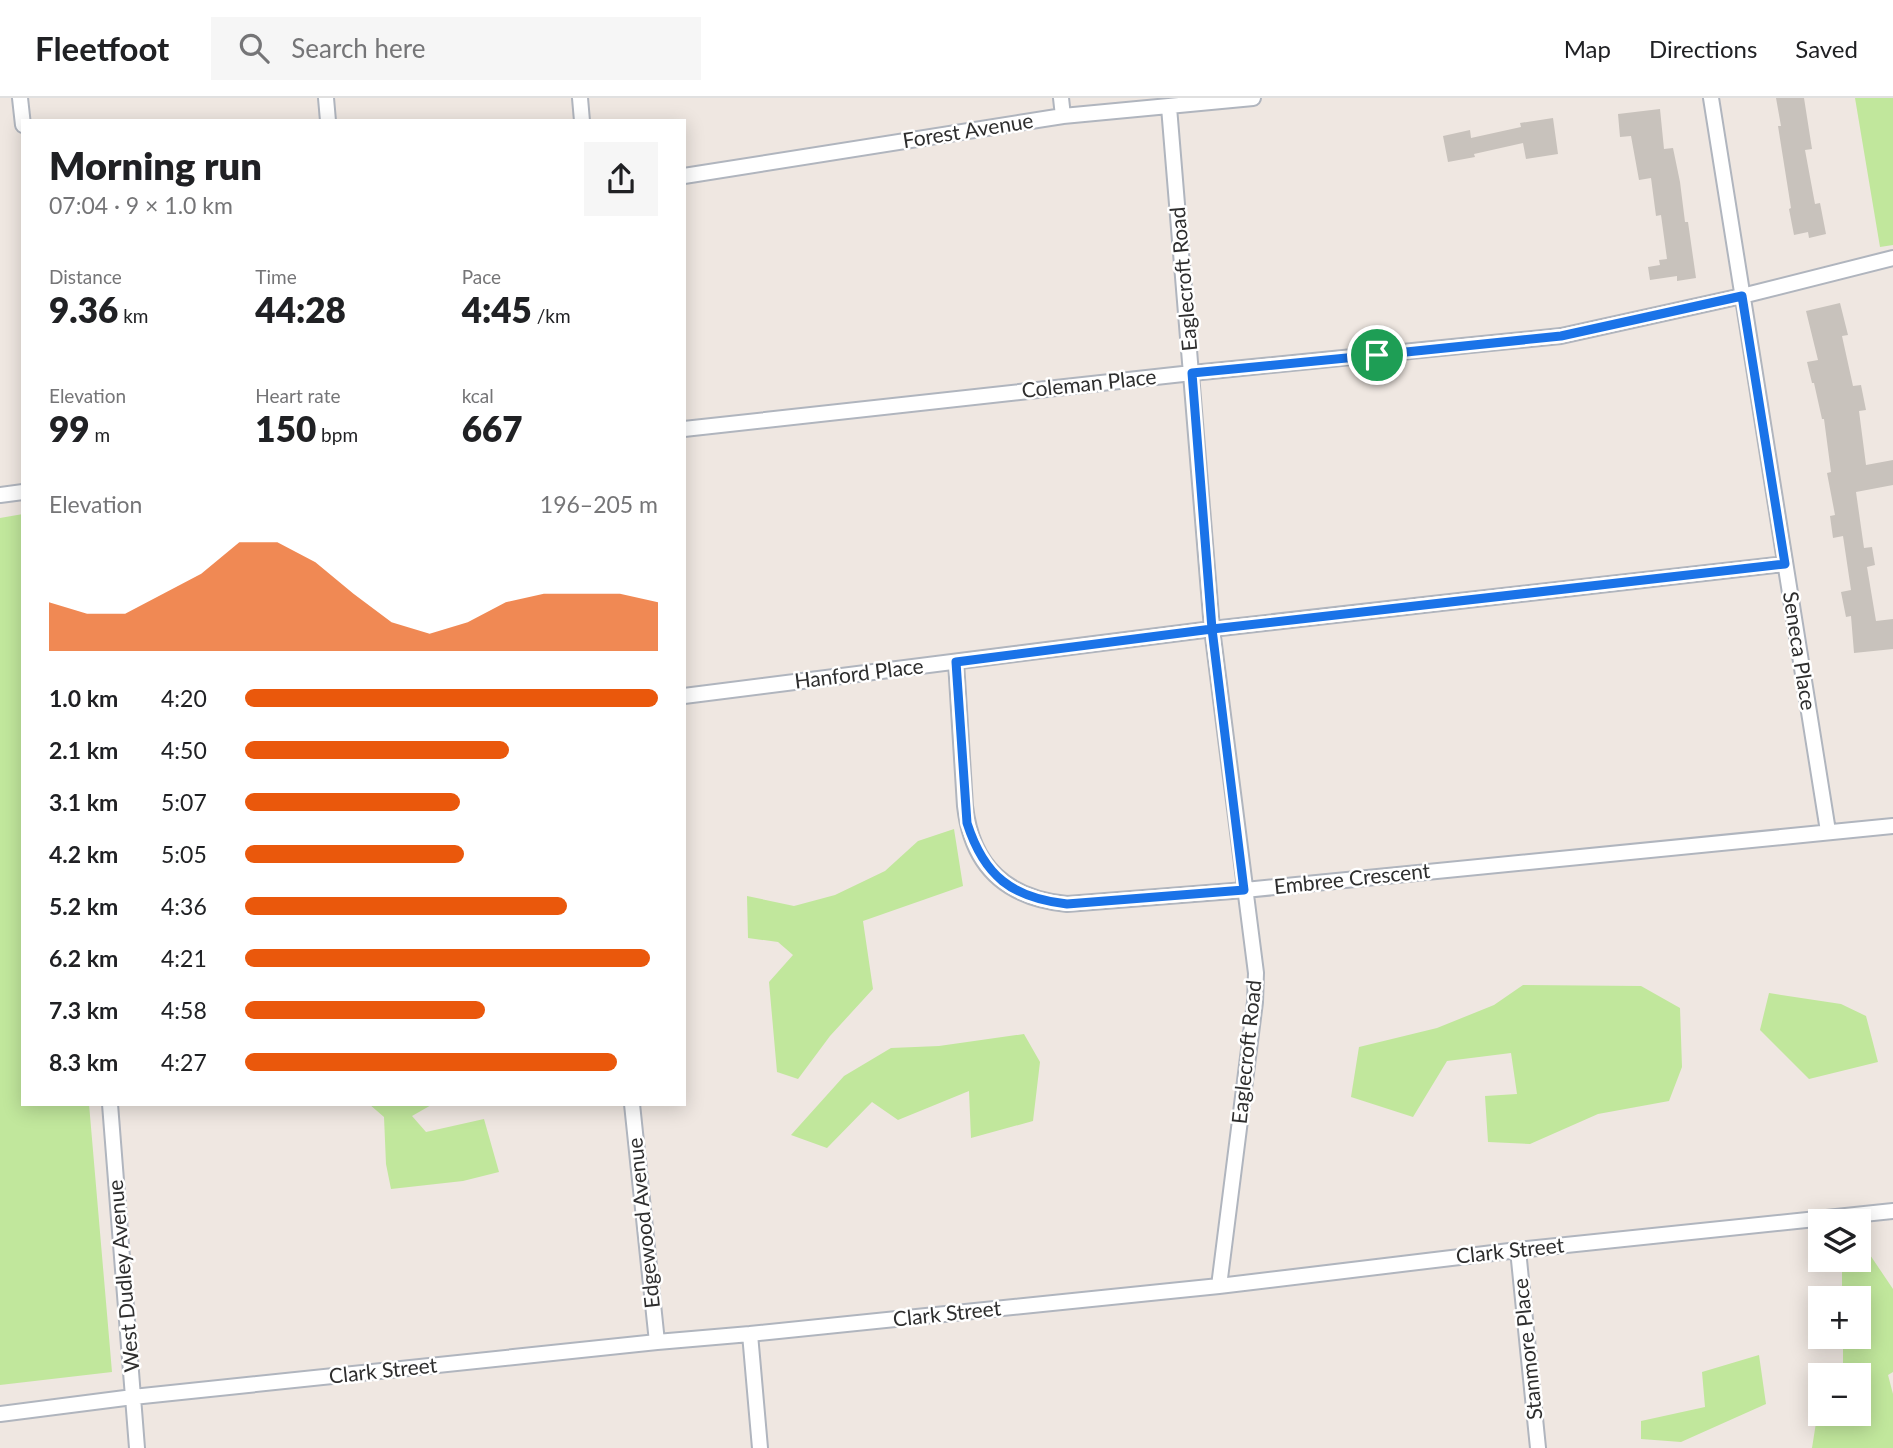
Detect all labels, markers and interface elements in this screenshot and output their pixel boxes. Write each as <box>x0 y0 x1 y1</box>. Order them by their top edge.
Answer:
search box <box>211 17 701 80</box>
text: Fleetfoot <box>35 28 169 68</box>
icon: search <box>235 29 273 67</box>
text: Search here <box>291 32 425 64</box>
text: Map <box>1564 34 1611 63</box>
text: Directions <box>1649 34 1757 63</box>
text: Saved <box>1795 34 1858 63</box>
street label: Forest Avenue <box>901 107 1035 152</box>
text: Morning run <box>49 142 262 188</box>
button: share <box>584 142 658 216</box>
text: 07:04 · 9 × 1.0 km <box>49 191 233 219</box>
street label: Eaglecroft Road <box>1164 206 1201 352</box>
text: Distance <box>49 265 122 288</box>
text: Time <box>255 265 297 288</box>
text: Pace <box>462 265 501 288</box>
text: 9.36 <box>49 288 118 330</box>
text: 44:28 <box>255 288 346 330</box>
text: 4:45 <box>462 288 532 330</box>
text: km <box>118 304 148 327</box>
text: /km <box>532 304 571 327</box>
pin <box>1347 325 1407 385</box>
icon: arrive <box>1358 336 1396 374</box>
street label: Coleman Place <box>1020 363 1158 402</box>
text: Elevation <box>49 384 126 407</box>
text: Heart rate <box>255 384 341 407</box>
text: kcal <box>462 384 494 407</box>
text: 99 <box>49 407 90 449</box>
text: 150 <box>255 407 316 449</box>
text: 667 <box>462 407 523 449</box>
text: m <box>90 423 110 446</box>
text: bpm <box>316 423 358 446</box>
text: Elevation <box>49 490 142 518</box>
text: 196–205 m <box>540 490 658 518</box>
street label: Seneca Place <box>1779 590 1822 712</box>
street label: Hanford Place <box>793 652 925 693</box>
text: 1.0 km <box>49 684 118 712</box>
text: 4:20 <box>161 684 207 712</box>
text: 2.1 km <box>49 736 118 764</box>
text: 4:50 <box>161 736 207 764</box>
text: 3.1 km <box>49 788 118 816</box>
text: 5:07 <box>161 788 207 816</box>
text: 4.2 km <box>49 840 118 868</box>
text: 5:05 <box>161 840 207 868</box>
street label: Embree Crescent <box>1272 857 1432 898</box>
text: 5.2 km <box>49 892 118 920</box>
text: 4:36 <box>161 892 207 920</box>
text: 6.2 km <box>49 944 118 972</box>
text: 4:21 <box>161 944 207 972</box>
street label: Eaglecroft Road <box>1226 979 1266 1125</box>
text: 7.3 km <box>49 996 118 1024</box>
text: 4:58 <box>161 996 207 1024</box>
text: 8.3 km <box>49 1048 118 1076</box>
text: 4:27 <box>161 1048 207 1076</box>
street label: Edgewood Avenue <box>621 1137 664 1310</box>
street label: West Dudley Avenue <box>102 1179 143 1373</box>
map controls <box>1808 1209 1871 1426</box>
button: layers <box>1808 1209 1871 1272</box>
street label: Clark Street <box>1455 1231 1566 1268</box>
street label: Stanmore Place <box>1507 1277 1546 1421</box>
button: + <box>1808 1286 1871 1349</box>
street label: Clark Street <box>892 1294 1003 1331</box>
street label: Clark Street <box>328 1351 439 1388</box>
button: − <box>1808 1363 1871 1426</box>

